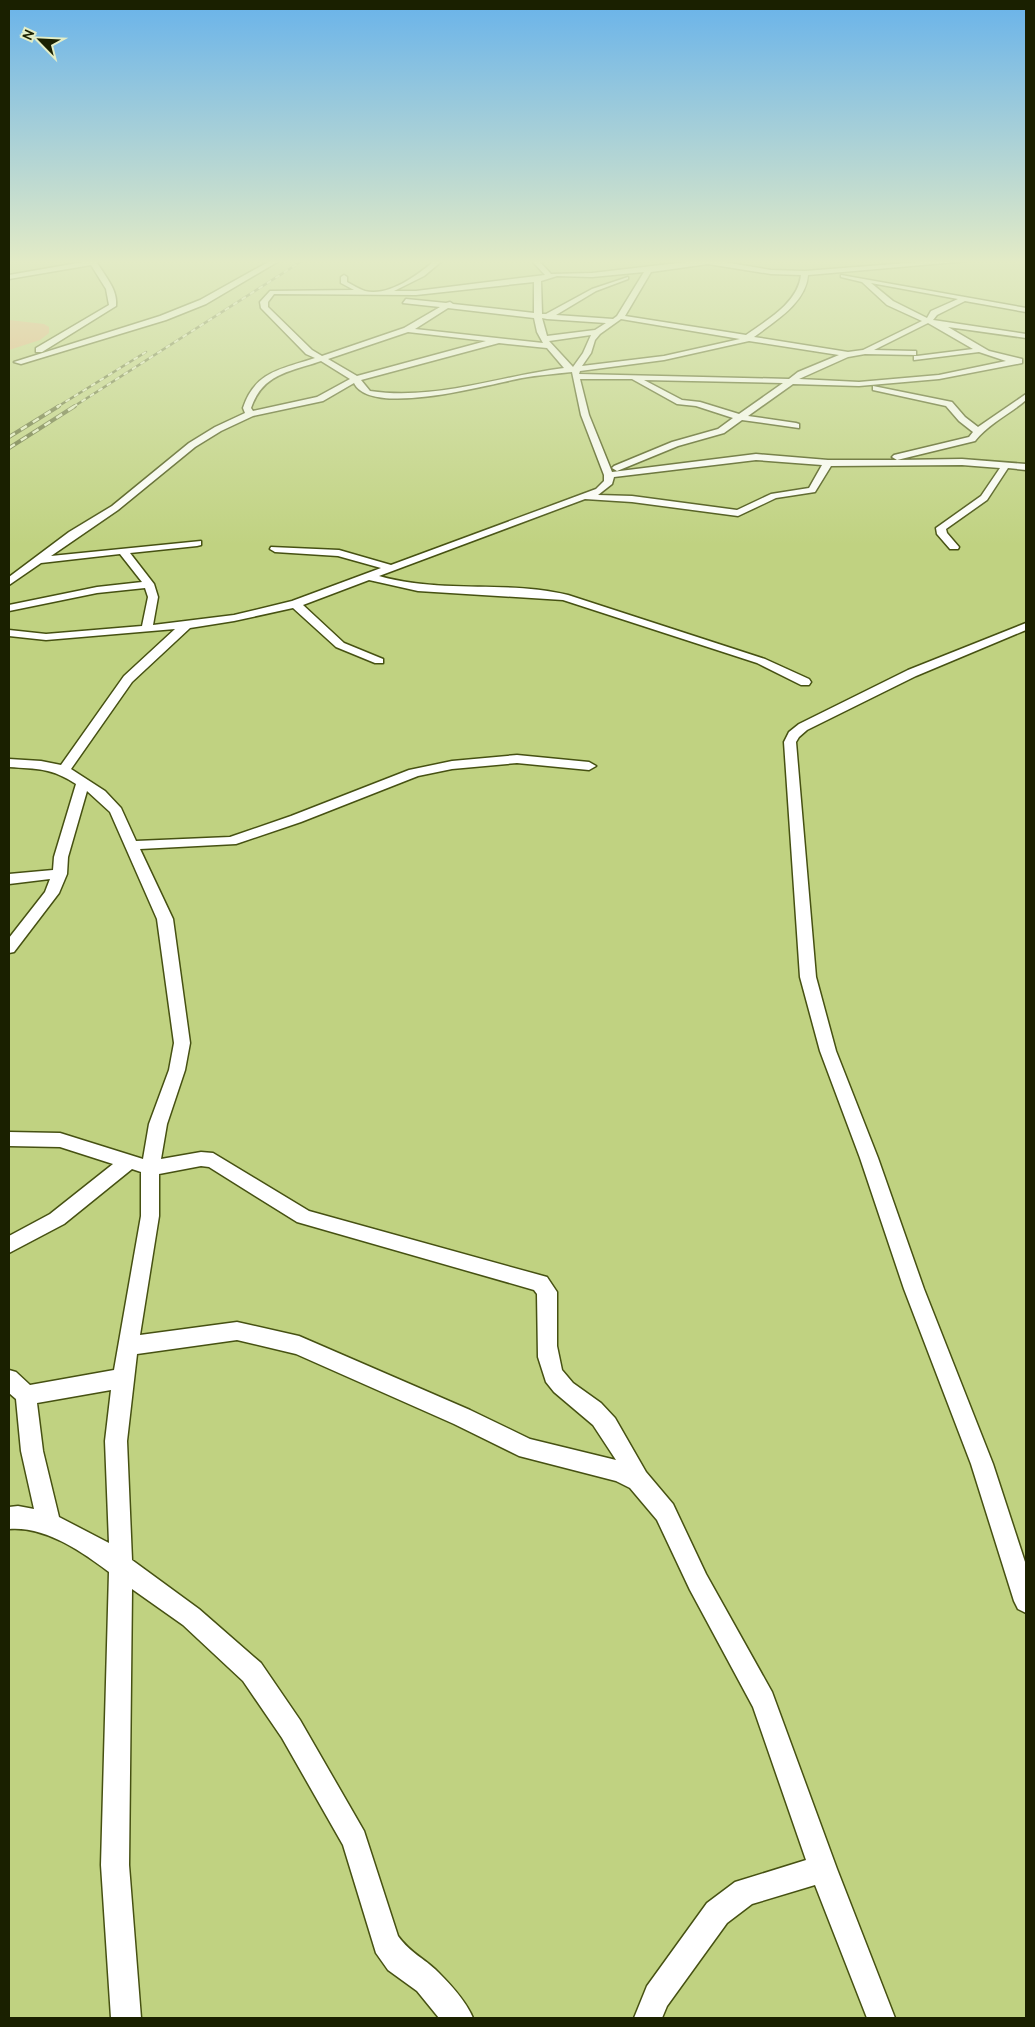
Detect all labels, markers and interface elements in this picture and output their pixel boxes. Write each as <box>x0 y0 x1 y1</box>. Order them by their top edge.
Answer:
north arrow <box>15 15 65 65</box>
text: N <box>18 27 38 43</box>

